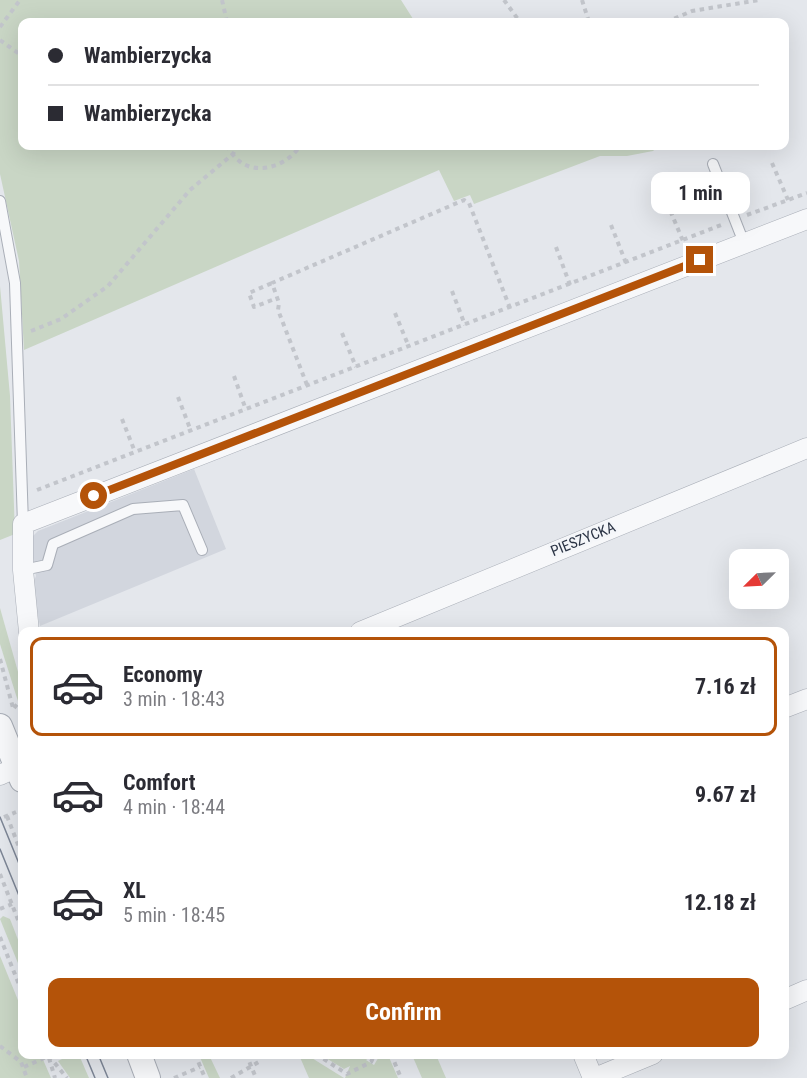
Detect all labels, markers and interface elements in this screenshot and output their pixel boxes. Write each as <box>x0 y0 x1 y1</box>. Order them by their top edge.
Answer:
text: Wambierzycka <box>84 43 212 68</box>
text: Wambierzycka <box>84 101 212 126</box>
callout: 1 min <box>650 173 750 215</box>
text: 1 min <box>678 181 723 205</box>
route end <box>686 246 713 273</box>
route start <box>80 482 107 509</box>
street label: PIESZYCKA <box>548 518 618 560</box>
north arrow <box>729 549 789 609</box>
map controls <box>729 549 789 609</box>
icon: car <box>51 660 105 714</box>
text: Economy <box>123 662 203 687</box>
text: 7.16 zł <box>695 674 756 699</box>
text: 3 min · 18:43 <box>123 687 225 711</box>
icon: car <box>51 768 105 822</box>
text: Comfort <box>123 770 196 795</box>
text: 9.67 zł <box>695 782 756 807</box>
text: 4 min · 18:44 <box>123 795 225 819</box>
icon: car <box>51 876 105 930</box>
text: XL <box>123 878 146 903</box>
text: 12.18 zł <box>684 890 756 915</box>
text: 5 min · 18:45 <box>123 903 225 927</box>
button: Confirm <box>48 978 759 1047</box>

